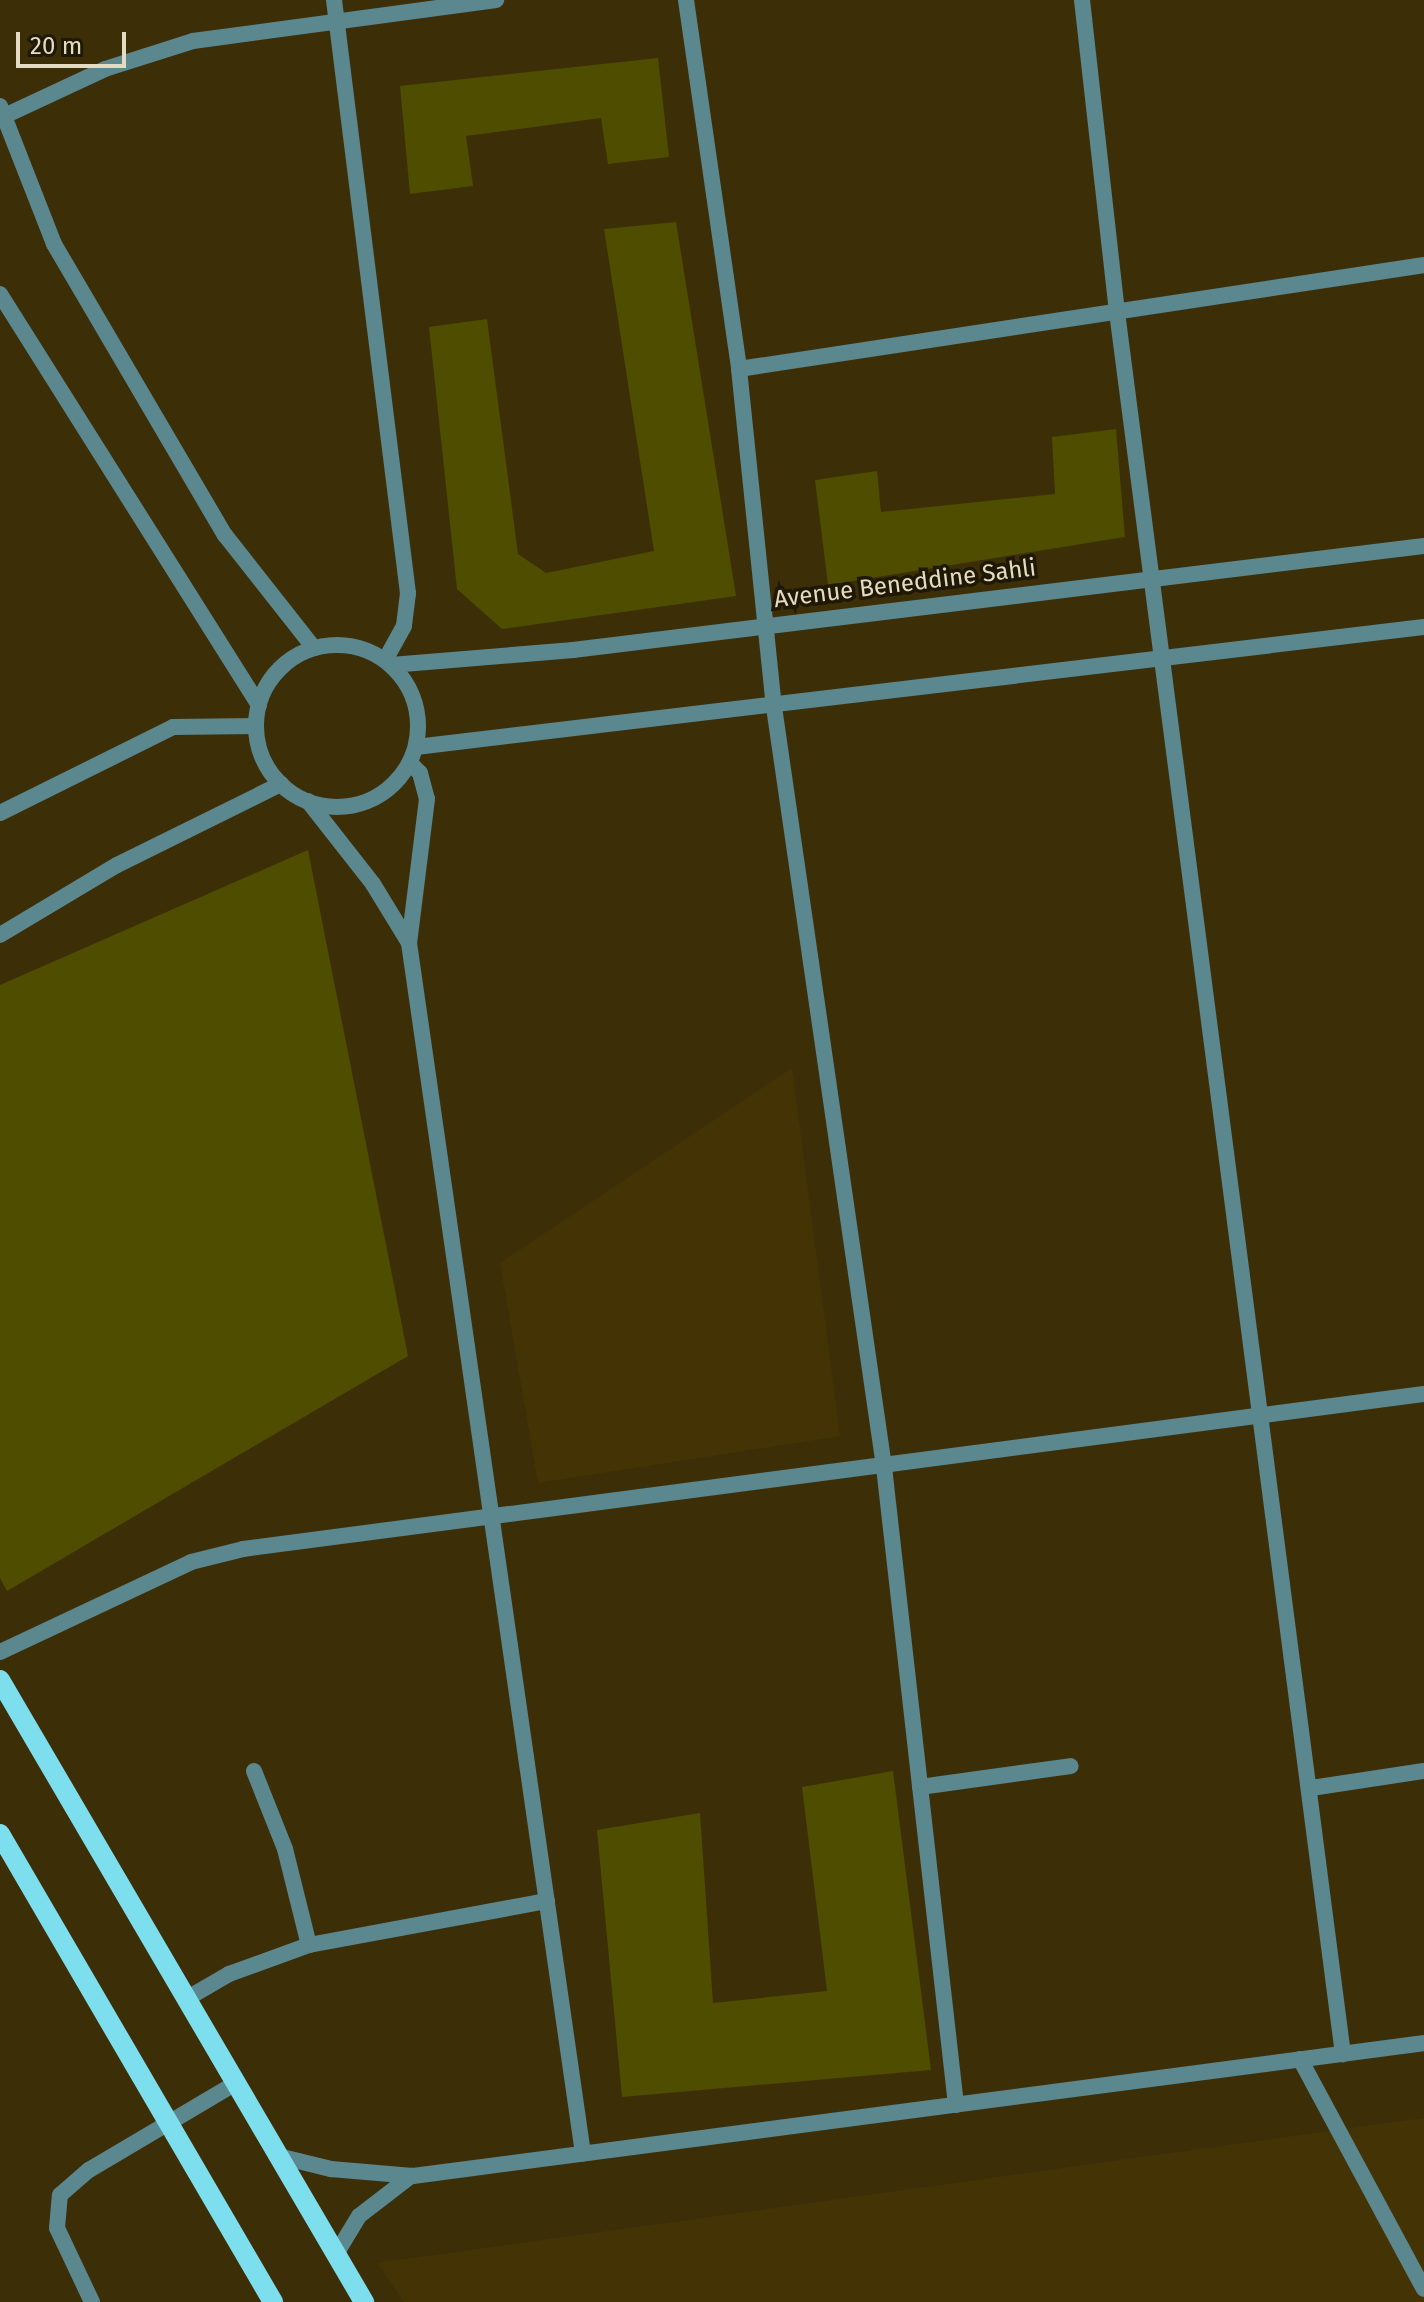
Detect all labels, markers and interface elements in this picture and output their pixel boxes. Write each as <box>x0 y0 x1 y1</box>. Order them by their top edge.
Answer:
scale bar <box>20 16 130 66</box>
text: 20 m <box>30 32 82 60</box>
street label: Avenue Beneddine Sahli <box>772 554 1038 614</box>

